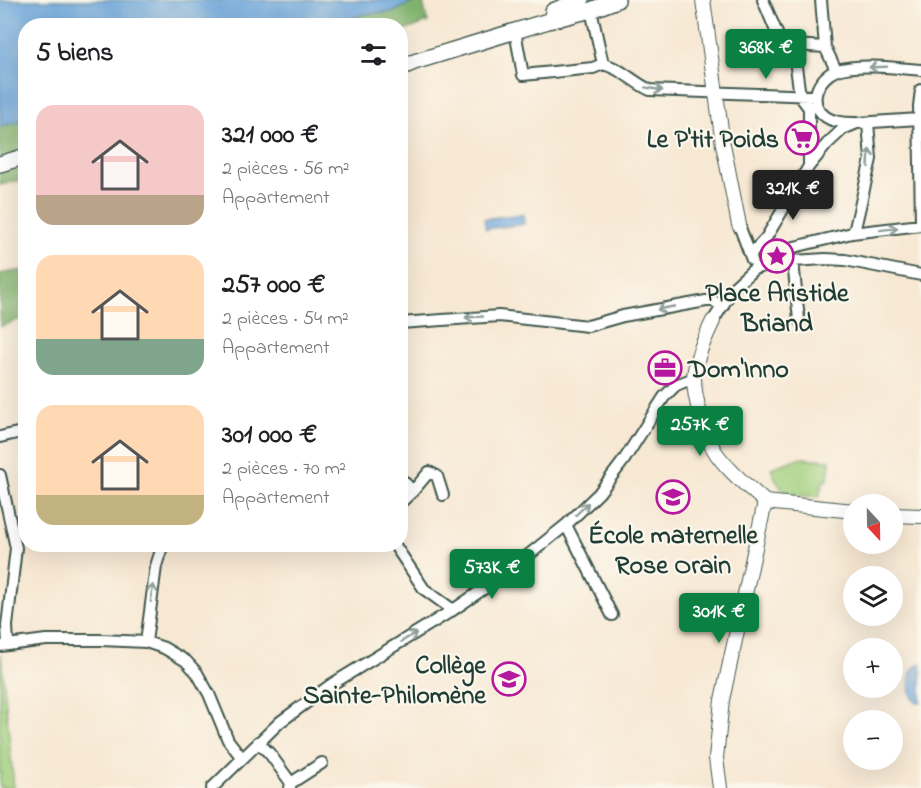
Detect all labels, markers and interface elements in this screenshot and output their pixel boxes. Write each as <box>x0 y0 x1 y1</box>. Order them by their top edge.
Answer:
pin: 368K € <box>717 29 815 80</box>
text: 368K € <box>739 34 793 63</box>
text: 5 biens <box>36 35 113 73</box>
icon: filters <box>357 38 390 71</box>
one-way arrow <box>869 62 889 73</box>
one-way arrow <box>644 84 664 95</box>
text: 321 000 € <box>222 117 319 155</box>
supermarket icon: Le P'tit Poids <box>784 120 820 156</box>
place label: Le P'tit Poids <box>647 122 779 160</box>
icon: home <box>84 129 156 201</box>
one-way arrow <box>864 149 875 169</box>
text: 2 pièces · 56 m² <box>222 155 349 184</box>
pin: 321K € <box>744 170 842 221</box>
text: 321K € <box>766 175 820 204</box>
text: Appartement <box>222 184 330 213</box>
one-way arrow <box>879 223 899 234</box>
place icon: Place Aristide Briand <box>759 238 795 274</box>
text: 257 000 € <box>222 267 325 305</box>
place label: Place Aristide Briand <box>705 276 850 344</box>
icon: home <box>84 279 156 351</box>
one-way arrow <box>657 303 677 314</box>
text: 2 pièces · 54 m² <box>222 305 349 334</box>
one-way arrow <box>464 311 484 322</box>
text: Appartement <box>222 334 330 363</box>
office icon: Dom'Inno <box>647 350 683 386</box>
place label: Dom'Inno <box>687 352 789 390</box>
pin: 257K € <box>651 406 749 457</box>
text: 257K € <box>671 411 729 440</box>
text: 301 000 € <box>222 417 317 455</box>
icon: home <box>84 429 156 501</box>
text: 2 pièces · 70 m² <box>222 455 346 484</box>
school or university icon: École maternelle Rose Orain <box>655 479 691 515</box>
text: Appartement <box>222 484 330 513</box>
north arrow <box>843 494 903 554</box>
map controls <box>843 494 903 770</box>
one-way arrow <box>575 502 590 516</box>
place label: École maternelle Rose Orain <box>588 518 759 586</box>
pin: 573K € <box>443 549 541 600</box>
text: 573K € <box>464 554 520 583</box>
button: layers <box>843 566 903 626</box>
one-way arrow <box>146 583 157 603</box>
pin: 301K € <box>670 593 768 644</box>
text: 301K € <box>693 598 745 627</box>
one-way arrow <box>400 630 417 642</box>
button: + <box>843 638 903 698</box>
place label: Collège Sainte-Philomène <box>303 648 487 716</box>
school or university icon: Collège Sainte-Philomène <box>491 661 527 697</box>
button: − <box>843 710 903 770</box>

